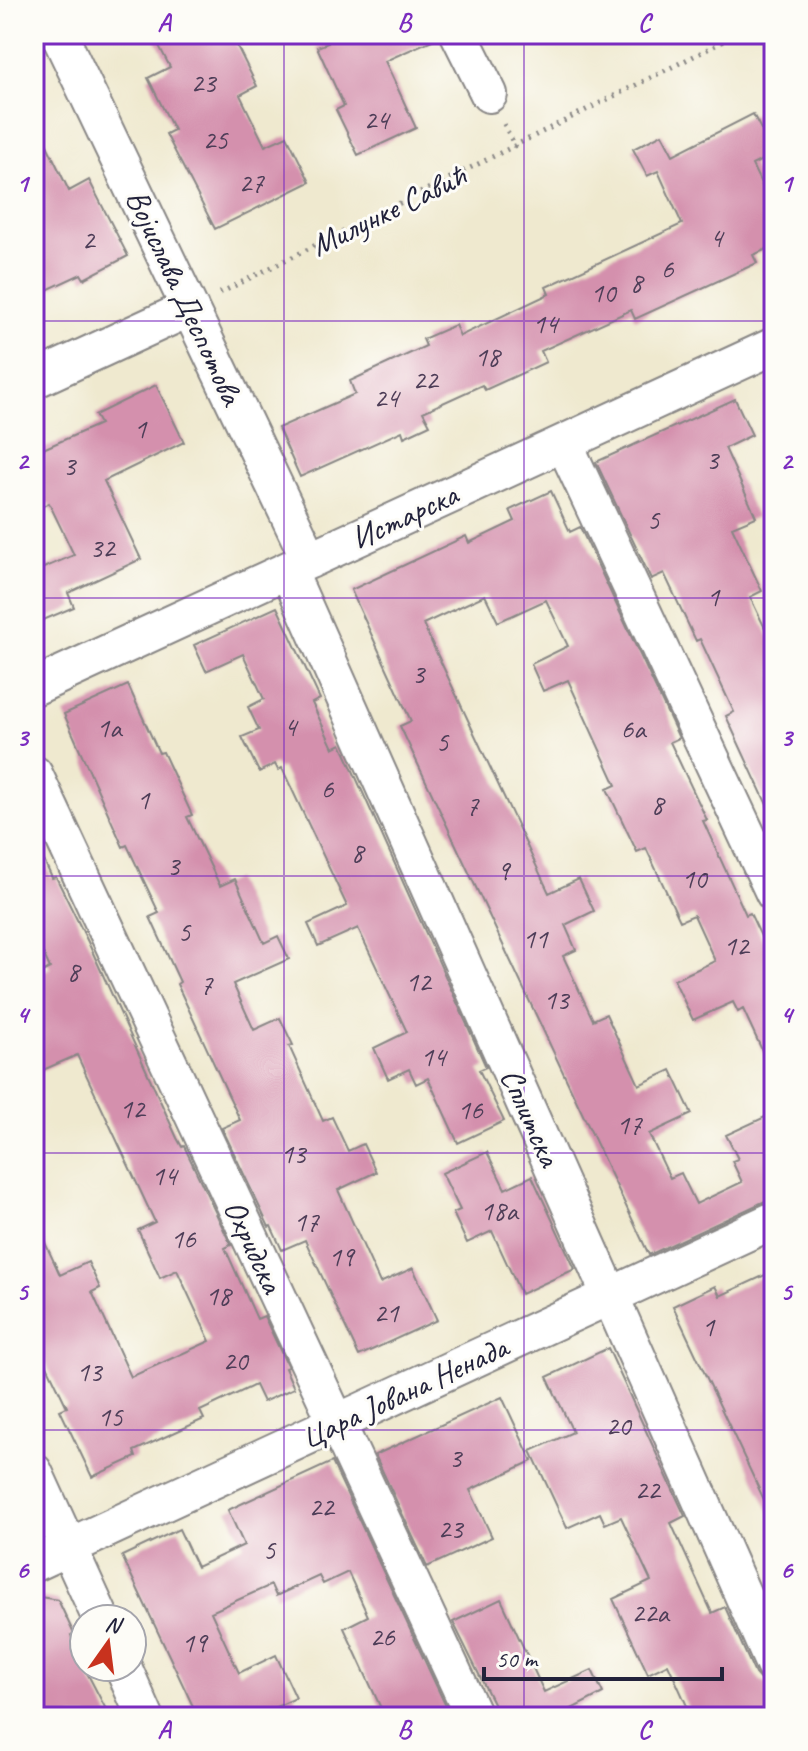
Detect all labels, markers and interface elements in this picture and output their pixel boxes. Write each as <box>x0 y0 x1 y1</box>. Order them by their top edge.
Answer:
text: A <box>157 6 172 39</box>
text: B <box>397 6 413 39</box>
text: C <box>638 6 654 39</box>
house number: 23 <box>190 65 218 100</box>
house number: 24 <box>363 102 391 137</box>
house number: 25 <box>202 122 229 157</box>
street label: Милунке Савић <box>304 155 474 266</box>
house number: 27 <box>238 165 265 200</box>
text: 1 <box>16 167 31 200</box>
text: 1 <box>780 167 795 200</box>
street label: Војислава Деспотова <box>117 183 253 413</box>
house number: 4 <box>710 220 725 255</box>
house number: 2 <box>82 222 97 257</box>
house number: 6 <box>661 251 675 286</box>
house number: 8 <box>630 265 645 300</box>
house number: 10 <box>590 275 618 310</box>
house number: 14 <box>532 306 560 341</box>
house number: 18 <box>474 339 502 374</box>
house number: 22 <box>412 362 440 397</box>
house number: 24 <box>373 380 401 415</box>
house number: 1 <box>134 411 148 446</box>
house number: 3 <box>706 442 721 477</box>
text: 2 <box>16 444 30 477</box>
text: 2 <box>780 444 794 477</box>
house number: 3 <box>63 448 78 483</box>
street label: Истарска <box>344 473 466 559</box>
house number: 5 <box>647 502 661 537</box>
house number: 32 <box>89 530 117 565</box>
house number: 1 <box>707 579 721 614</box>
house number: 3 <box>412 656 427 691</box>
house number: 4 <box>284 709 299 744</box>
house number: 1a <box>97 710 123 745</box>
house number: 6a <box>621 711 647 746</box>
text: 3 <box>16 721 30 754</box>
text: 3 <box>780 721 794 754</box>
house number: 5 <box>436 724 450 759</box>
house number: 6 <box>321 771 335 806</box>
house number: 1 <box>137 782 151 817</box>
house number: 8 <box>651 787 666 822</box>
house number: 7 <box>466 788 480 823</box>
house number: 8 <box>351 835 366 870</box>
house number: 3 <box>167 848 182 883</box>
house number: 9 <box>497 853 512 888</box>
house number: 10 <box>681 861 709 896</box>
house number: 5 <box>178 914 192 949</box>
house number: 11 <box>522 921 549 956</box>
house number: 12 <box>723 928 751 963</box>
house number: 8 <box>67 954 82 989</box>
house number: 12 <box>405 964 433 999</box>
house number: 7 <box>200 967 214 1002</box>
house number: 13 <box>543 982 571 1017</box>
text: 4 <box>16 998 31 1031</box>
text: 4 <box>780 998 795 1031</box>
house number: 14 <box>420 1039 448 1074</box>
street label: Сплитска <box>491 1062 571 1175</box>
house number: 12 <box>119 1091 147 1126</box>
house number: 16 <box>457 1092 484 1127</box>
house number: 17 <box>616 1107 643 1142</box>
house number: 13 <box>280 1136 308 1171</box>
house number: 14 <box>151 1158 179 1193</box>
street label: Охридска <box>214 1193 294 1301</box>
house number: 18a <box>480 1193 519 1228</box>
house number: 17 <box>293 1204 320 1239</box>
house number: 16 <box>170 1221 197 1256</box>
house number: 19 <box>328 1239 356 1274</box>
text: 5 <box>16 1275 30 1308</box>
text: 5 <box>780 1275 794 1308</box>
house number: 18 <box>205 1278 233 1313</box>
house number: 21 <box>373 1295 400 1330</box>
house number: 1 <box>702 1309 716 1344</box>
street label: Цара Јована Ненада <box>294 1325 517 1458</box>
house number: 20 <box>222 1343 250 1378</box>
house number: 13 <box>76 1354 104 1389</box>
house number: 15 <box>97 1399 124 1434</box>
house number: 20 <box>605 1408 633 1443</box>
house number: 3 <box>449 1440 464 1475</box>
house number: 22 <box>634 1472 662 1507</box>
house number: 22 <box>308 1489 336 1524</box>
house number: 23 <box>437 1511 465 1546</box>
house number: 5 <box>263 1532 277 1567</box>
text: 6 <box>16 1553 30 1586</box>
text: 6 <box>780 1553 794 1586</box>
house number: 22a <box>631 1595 670 1630</box>
north arrow <box>68 1603 148 1683</box>
text: N <box>103 1609 126 1641</box>
house number: 26 <box>369 1619 396 1654</box>
house number: 19 <box>181 1625 209 1660</box>
scale bar <box>484 1631 722 1681</box>
text: 50 m <box>496 1644 539 1674</box>
text: A <box>157 1713 172 1746</box>
text: B <box>397 1713 413 1746</box>
text: C <box>638 1713 654 1746</box>

